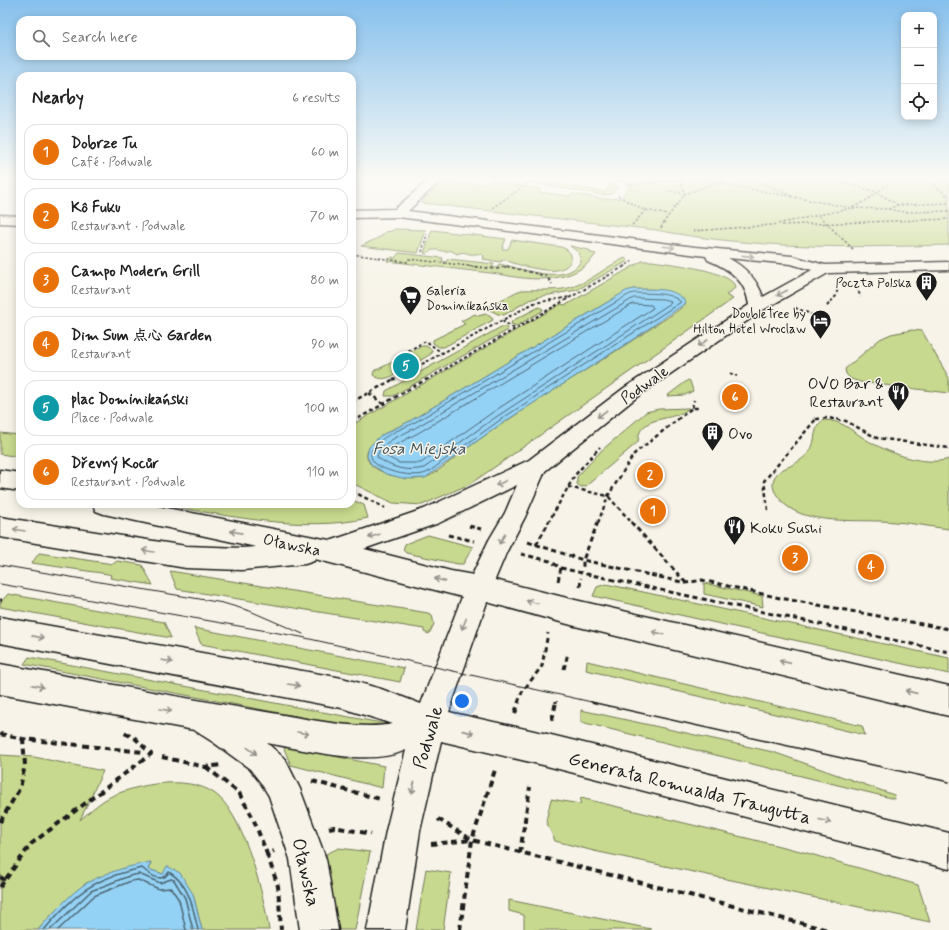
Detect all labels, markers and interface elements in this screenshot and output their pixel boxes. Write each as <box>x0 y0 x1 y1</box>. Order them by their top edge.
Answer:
map controls <box>901 12 937 120</box>
button: + <box>901 12 937 48</box>
search box <box>16 16 356 60</box>
icon: search <box>30 27 52 49</box>
text: Search here <box>62 28 138 48</box>
button: − <box>901 48 937 84</box>
button: locate <box>901 84 937 120</box>
text: Nearby <box>32 87 84 109</box>
text: 6 results <box>292 90 340 107</box>
text: Dobrze Tu <box>71 134 137 154</box>
text: 1 <box>43 144 49 161</box>
text: 60 m <box>311 144 339 161</box>
text: Café · Podwale <box>71 154 153 171</box>
text: Kô Fuku <box>71 198 120 218</box>
text: 2 <box>43 208 49 225</box>
text: 70 m <box>310 208 339 225</box>
text: Restaurant · Podwale <box>71 218 186 235</box>
one-way arrow <box>662 243 675 251</box>
one-way arrow <box>741 252 754 260</box>
text: Campo Modern Grill <box>71 262 200 282</box>
building icon: Poczta Polska <box>914 269 940 302</box>
text: 3 <box>43 272 49 289</box>
text: 80 m <box>310 272 339 289</box>
place label: Poczta Polska <box>836 275 912 292</box>
text: Restaurant <box>71 282 131 299</box>
place label: Galeria Dominikańska <box>426 283 509 315</box>
supermarket icon: Galeria Dominikańska <box>397 284 423 317</box>
one-way arrow <box>776 290 788 297</box>
place label: DoubleTree by Hilton Hotel Wroclaw <box>693 306 806 338</box>
hotel icon: DoubleTree by Hilton Hotel Wroclaw <box>808 307 834 340</box>
text: Dim Sum 点心 Garden <box>71 326 212 346</box>
text: 4 <box>42 336 50 353</box>
text: 90 m <box>311 336 339 353</box>
one-way arrow <box>697 339 708 347</box>
text: Restaurant <box>71 346 131 363</box>
pin: 5 <box>393 351 419 381</box>
street label: Podwale <box>617 361 674 409</box>
place label: OVO Bar & Restaurant <box>808 374 884 413</box>
restaurant icon: OVO Bar & Restaurant <box>886 379 912 412</box>
pin: 6 <box>722 382 748 412</box>
text: plac Dominikański <box>71 390 188 410</box>
text: 5 <box>42 400 50 417</box>
text: 100 m <box>304 400 339 417</box>
text: Place · Podwale <box>71 410 154 427</box>
one-way arrow <box>597 410 608 418</box>
building icon: Ovo <box>699 420 725 453</box>
place label: Ovo <box>728 424 753 445</box>
water label: Fosa Miejska <box>372 438 466 460</box>
text: Dřevný Kocůr <box>71 454 159 474</box>
pin: 2 <box>637 460 663 490</box>
text: 6 <box>43 464 49 481</box>
text: 110 m <box>306 464 339 481</box>
text: Restaurant · Podwale <box>71 474 186 491</box>
one-way arrow <box>495 480 507 487</box>
pin: 1 <box>640 496 666 526</box>
restaurant icon: Koku Sushi <box>721 514 747 547</box>
place label: Koku Sushi <box>750 518 822 539</box>
one-way arrow <box>13 526 26 534</box>
one-way arrow <box>229 528 242 536</box>
street label: Oławska <box>261 529 323 562</box>
one-way arrow <box>367 533 380 540</box>
one-way arrow <box>497 533 505 545</box>
pin: 3 <box>782 543 808 573</box>
one-way arrow <box>142 547 155 555</box>
pin: 4 <box>858 552 884 582</box>
one-way arrow <box>434 576 447 584</box>
one-way arrow <box>525 598 538 605</box>
one-way arrow <box>460 618 468 630</box>
one-way arrow <box>652 628 665 636</box>
one-way arrow <box>31 633 44 641</box>
one-way arrow <box>160 658 173 666</box>
one-way arrow <box>778 658 791 666</box>
one-way arrow <box>288 681 301 689</box>
one-way arrow <box>31 683 44 691</box>
one-way arrow <box>905 688 918 696</box>
your location <box>452 691 472 711</box>
street label: Podwale <box>408 703 449 772</box>
one-way arrow <box>159 707 172 715</box>
one-way arrow <box>461 728 474 736</box>
one-way arrow <box>296 729 309 737</box>
street label: Generała Romualda Traugutta <box>566 746 813 832</box>
one-way arrow <box>246 747 257 755</box>
one-way arrow <box>408 781 416 794</box>
one-way arrow <box>818 817 831 825</box>
street label: Oławska <box>286 836 326 909</box>

